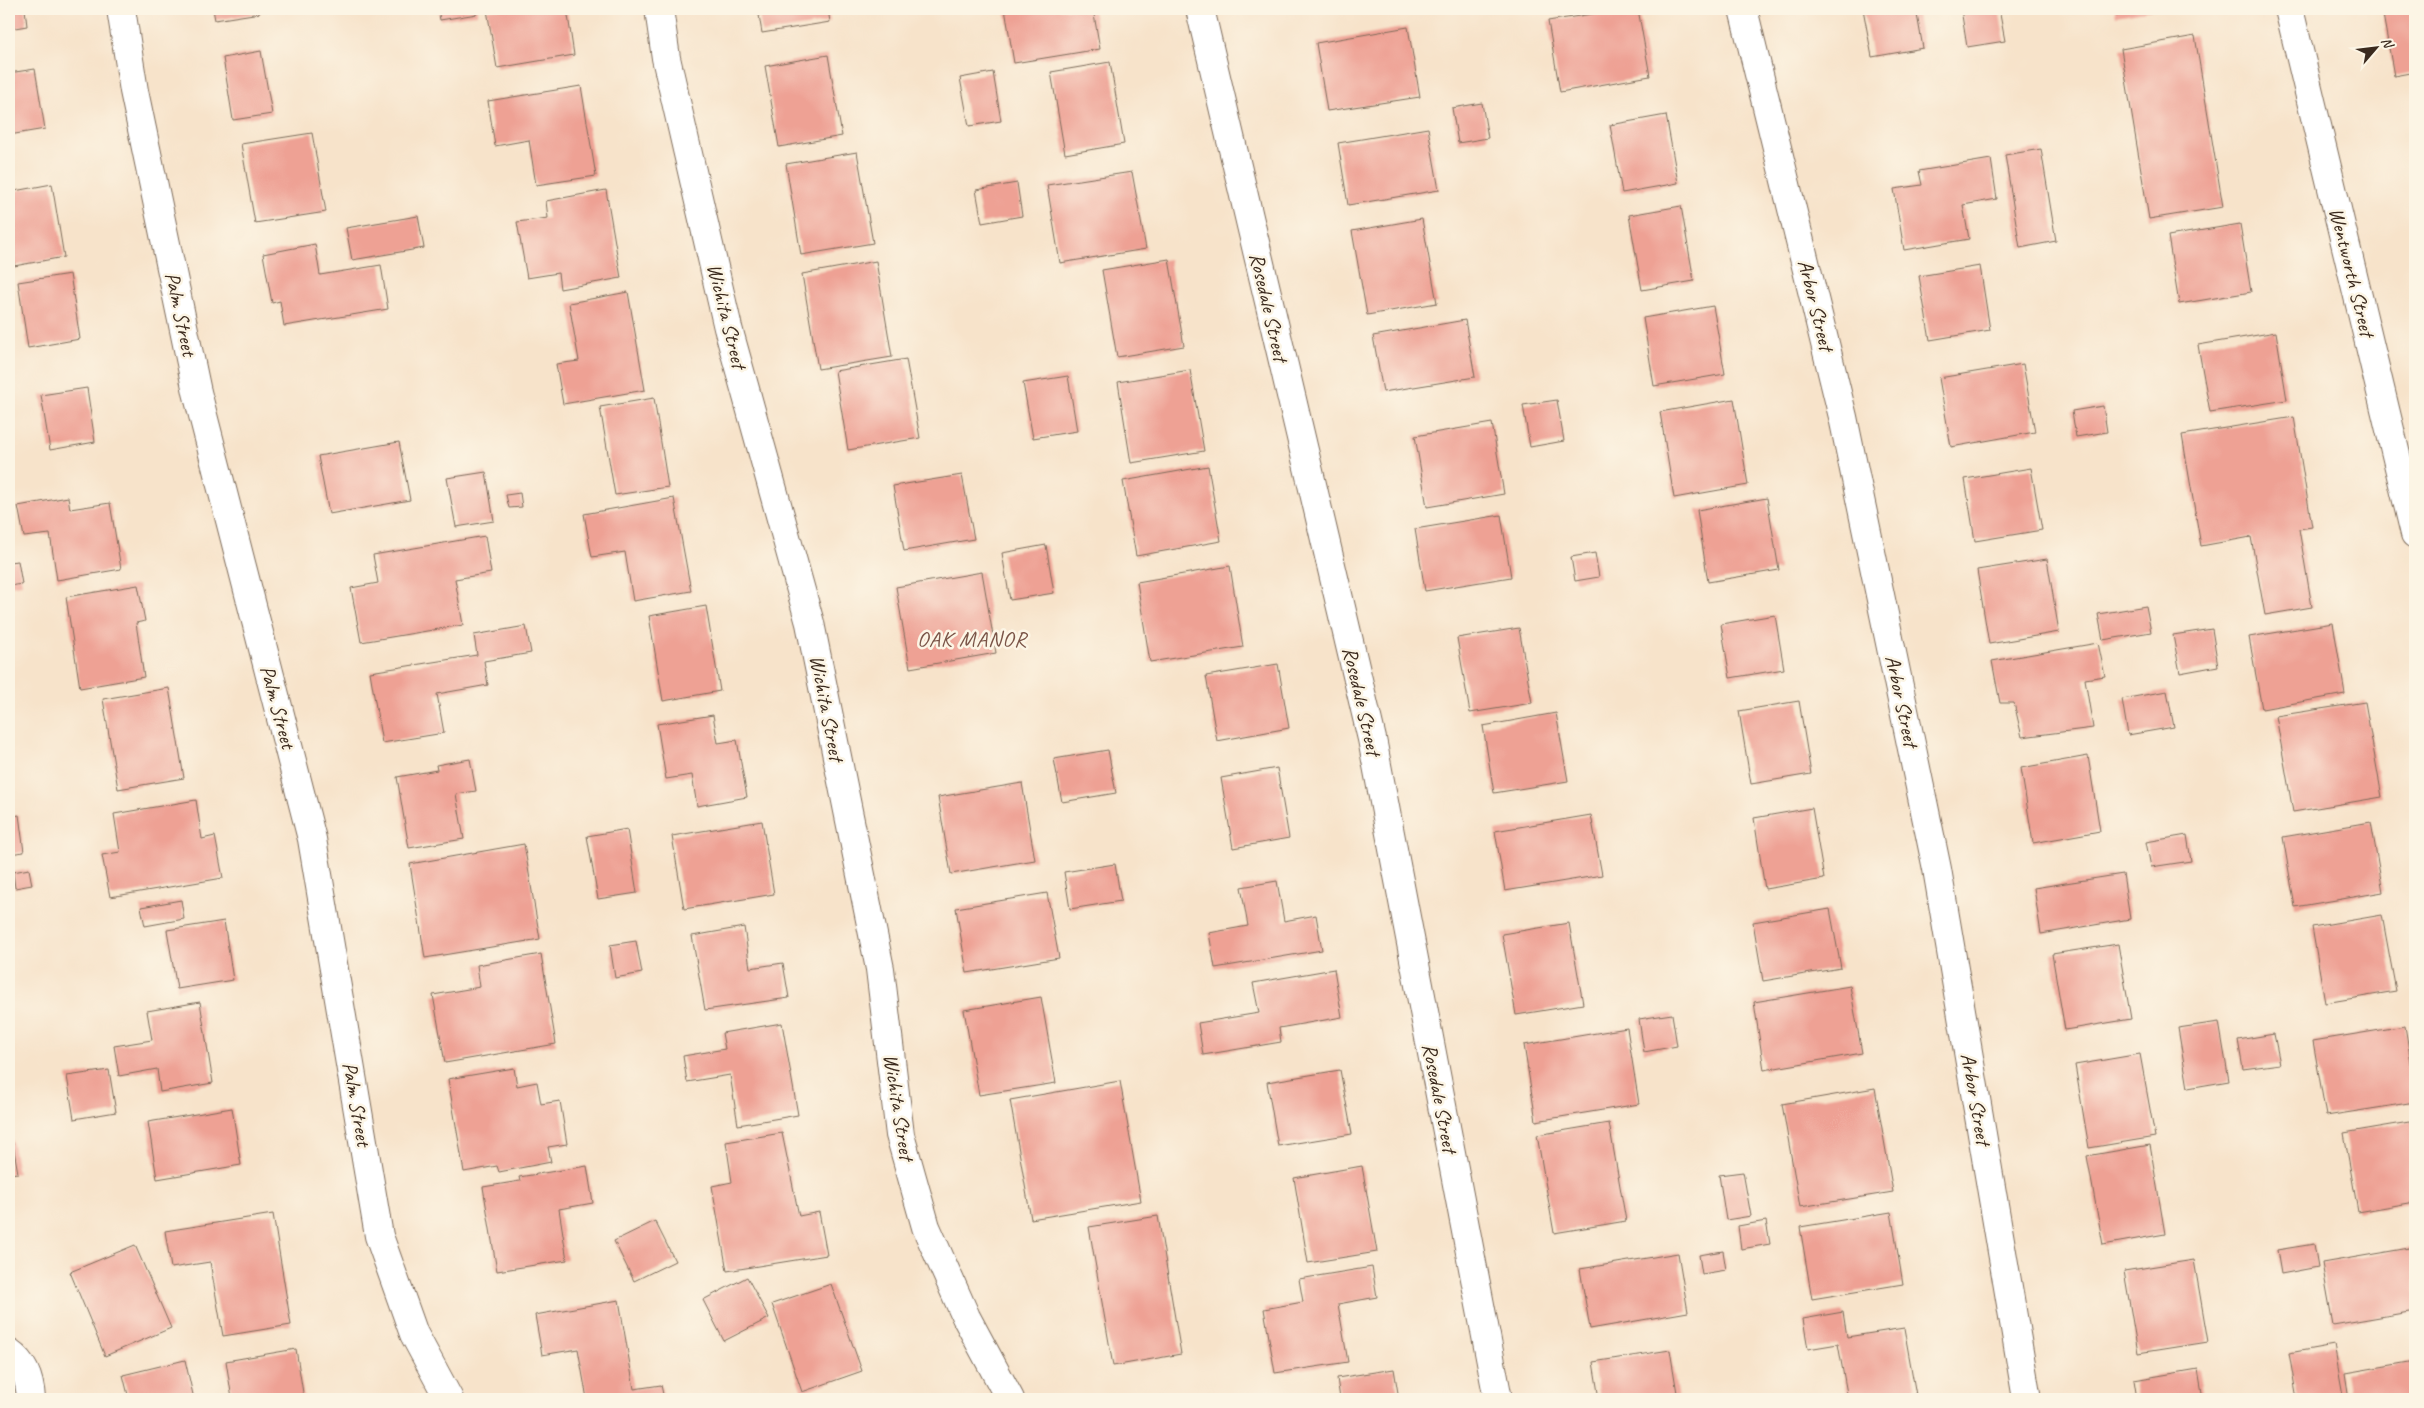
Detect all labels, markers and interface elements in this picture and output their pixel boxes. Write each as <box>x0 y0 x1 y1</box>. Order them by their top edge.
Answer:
north arrow <box>2352 22 2402 72</box>
text: N <box>2377 34 2398 52</box>
street label: Wentworth Street <box>2323 205 2381 342</box>
street label: Rosedale Street <box>1244 250 1295 367</box>
street label: Arbor Street <box>1792 257 1841 356</box>
street label: Wichita Street <box>701 261 753 374</box>
street label: Palm Street <box>159 270 203 360</box>
district label: OAK MANOR <box>917 625 1029 653</box>
street label: Rosedale Street <box>1337 644 1388 761</box>
street label: Wichita Street <box>804 653 851 766</box>
street label: Arbor Street <box>1880 653 1925 752</box>
street label: Palm Street <box>254 663 302 753</box>
street label: Rosedale Street <box>1417 1041 1464 1158</box>
street label: Arbor Street <box>1955 1051 1997 1150</box>
street label: Wichita Street <box>878 1052 921 1165</box>
street label: Palm Street <box>337 1060 378 1150</box>

